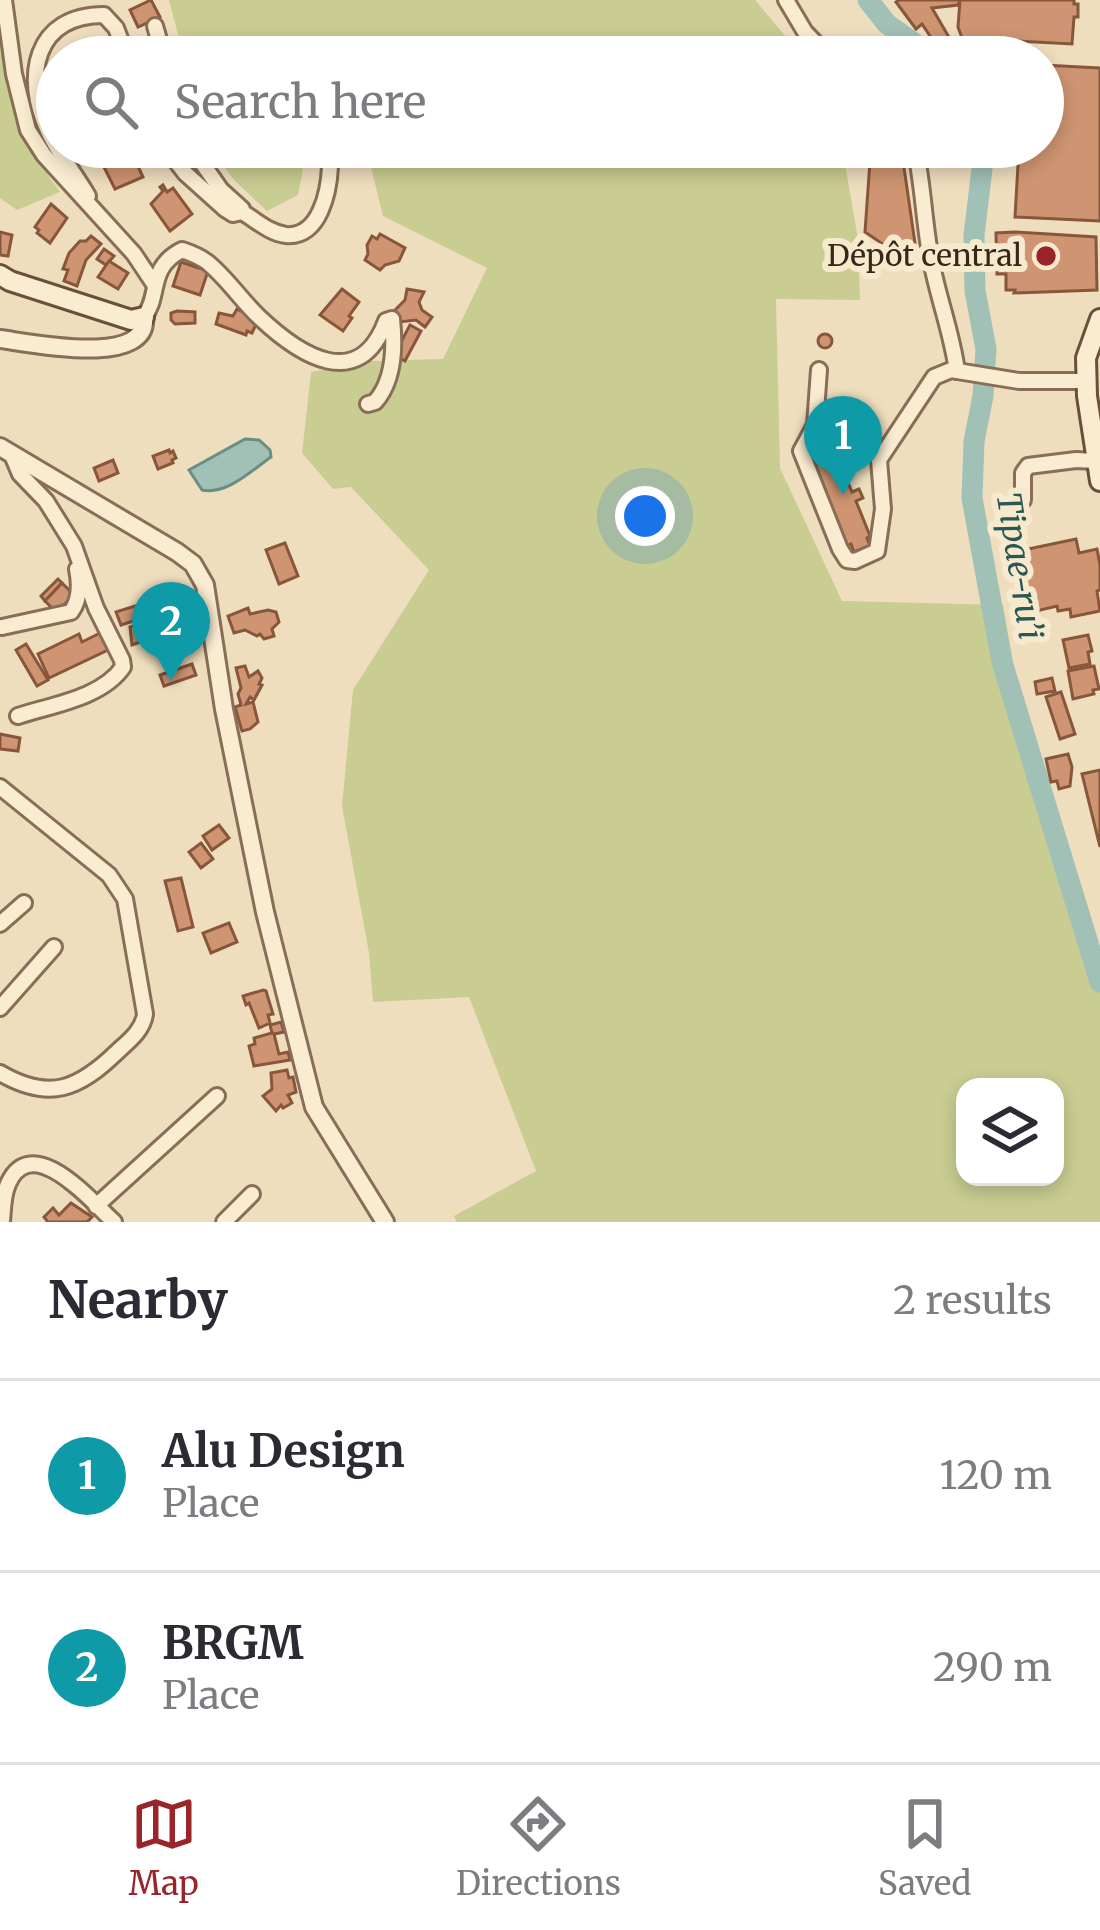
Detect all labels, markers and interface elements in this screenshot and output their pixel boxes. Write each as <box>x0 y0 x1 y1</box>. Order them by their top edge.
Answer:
search box <box>36 36 1064 168</box>
icon: search <box>78 69 144 135</box>
text: Search here <box>174 74 426 130</box>
place label: Dépôt central <box>827 236 1022 274</box>
marker: Dépôt central <box>1033 243 1059 269</box>
pin: 1 <box>804 396 882 495</box>
your location <box>615 486 675 546</box>
water label: Tipae-ru’i <box>988 490 1051 643</box>
pin: 2 <box>132 582 210 681</box>
map controls <box>956 1078 1064 1186</box>
button: layers <box>956 1078 1064 1186</box>
text: Nearby <box>48 1268 228 1332</box>
text: 2 results <box>893 1276 1052 1325</box>
text: Alu Design <box>162 1423 405 1479</box>
text: 1 <box>78 1451 96 1500</box>
text: 120 m <box>939 1451 1052 1500</box>
text: Place <box>162 1479 259 1528</box>
text: BRGM <box>162 1615 303 1671</box>
text: 2 <box>76 1643 98 1692</box>
text: 290 m <box>933 1643 1052 1692</box>
text: Place <box>162 1671 259 1720</box>
tab: Map <box>129 1791 199 1904</box>
tab: Directions <box>456 1791 621 1904</box>
tab: Saved <box>878 1791 971 1904</box>

